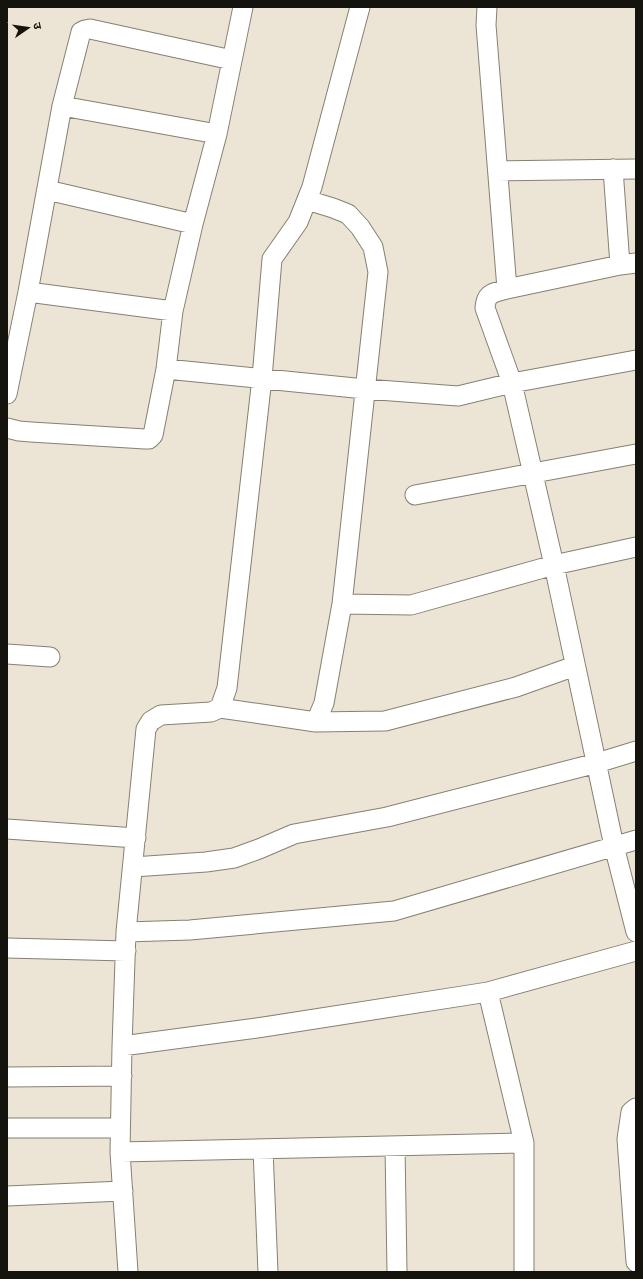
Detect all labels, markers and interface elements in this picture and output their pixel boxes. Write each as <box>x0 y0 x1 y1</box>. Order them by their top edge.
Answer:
north arrow <box>8 8 48 48</box>
text: उ <box>29 21 46 31</box>

